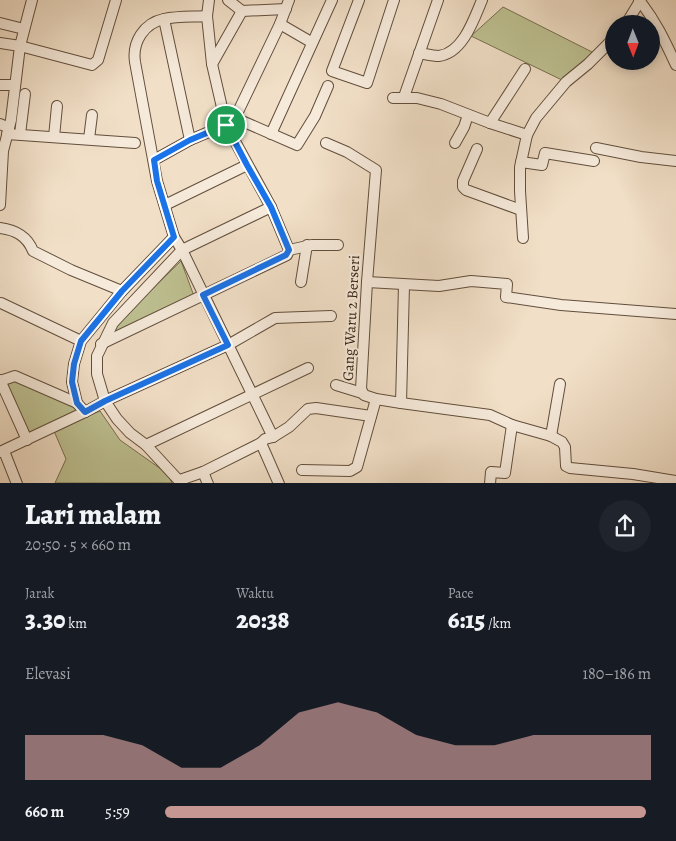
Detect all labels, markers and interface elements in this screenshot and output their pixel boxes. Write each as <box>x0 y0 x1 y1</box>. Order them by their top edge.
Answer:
north arrow <box>605 15 660 70</box>
map controls <box>605 15 660 70</box>
pin <box>205 104 247 146</box>
icon: arrive <box>212 111 240 139</box>
street label: Gang Waru 2 Berseri <box>338 254 364 382</box>
text: Lari malam <box>25 496 161 534</box>
button: share <box>599 500 651 552</box>
text: 20:50 · 5 × 660 m <box>25 534 131 556</box>
text: Jarak <box>25 584 54 603</box>
text: Waktu <box>236 584 274 603</box>
text: Pace <box>448 584 474 603</box>
text: 3.30 <box>25 603 66 637</box>
text: 20:38 <box>236 603 290 637</box>
text: 6:15 <box>448 603 485 637</box>
text: km <box>66 614 87 633</box>
text: /km <box>485 614 511 633</box>
text: Elevasi <box>25 663 71 685</box>
text: 180–186 m <box>582 663 651 685</box>
text: 660 m <box>25 801 64 823</box>
text: 5:59 <box>105 801 130 823</box>

